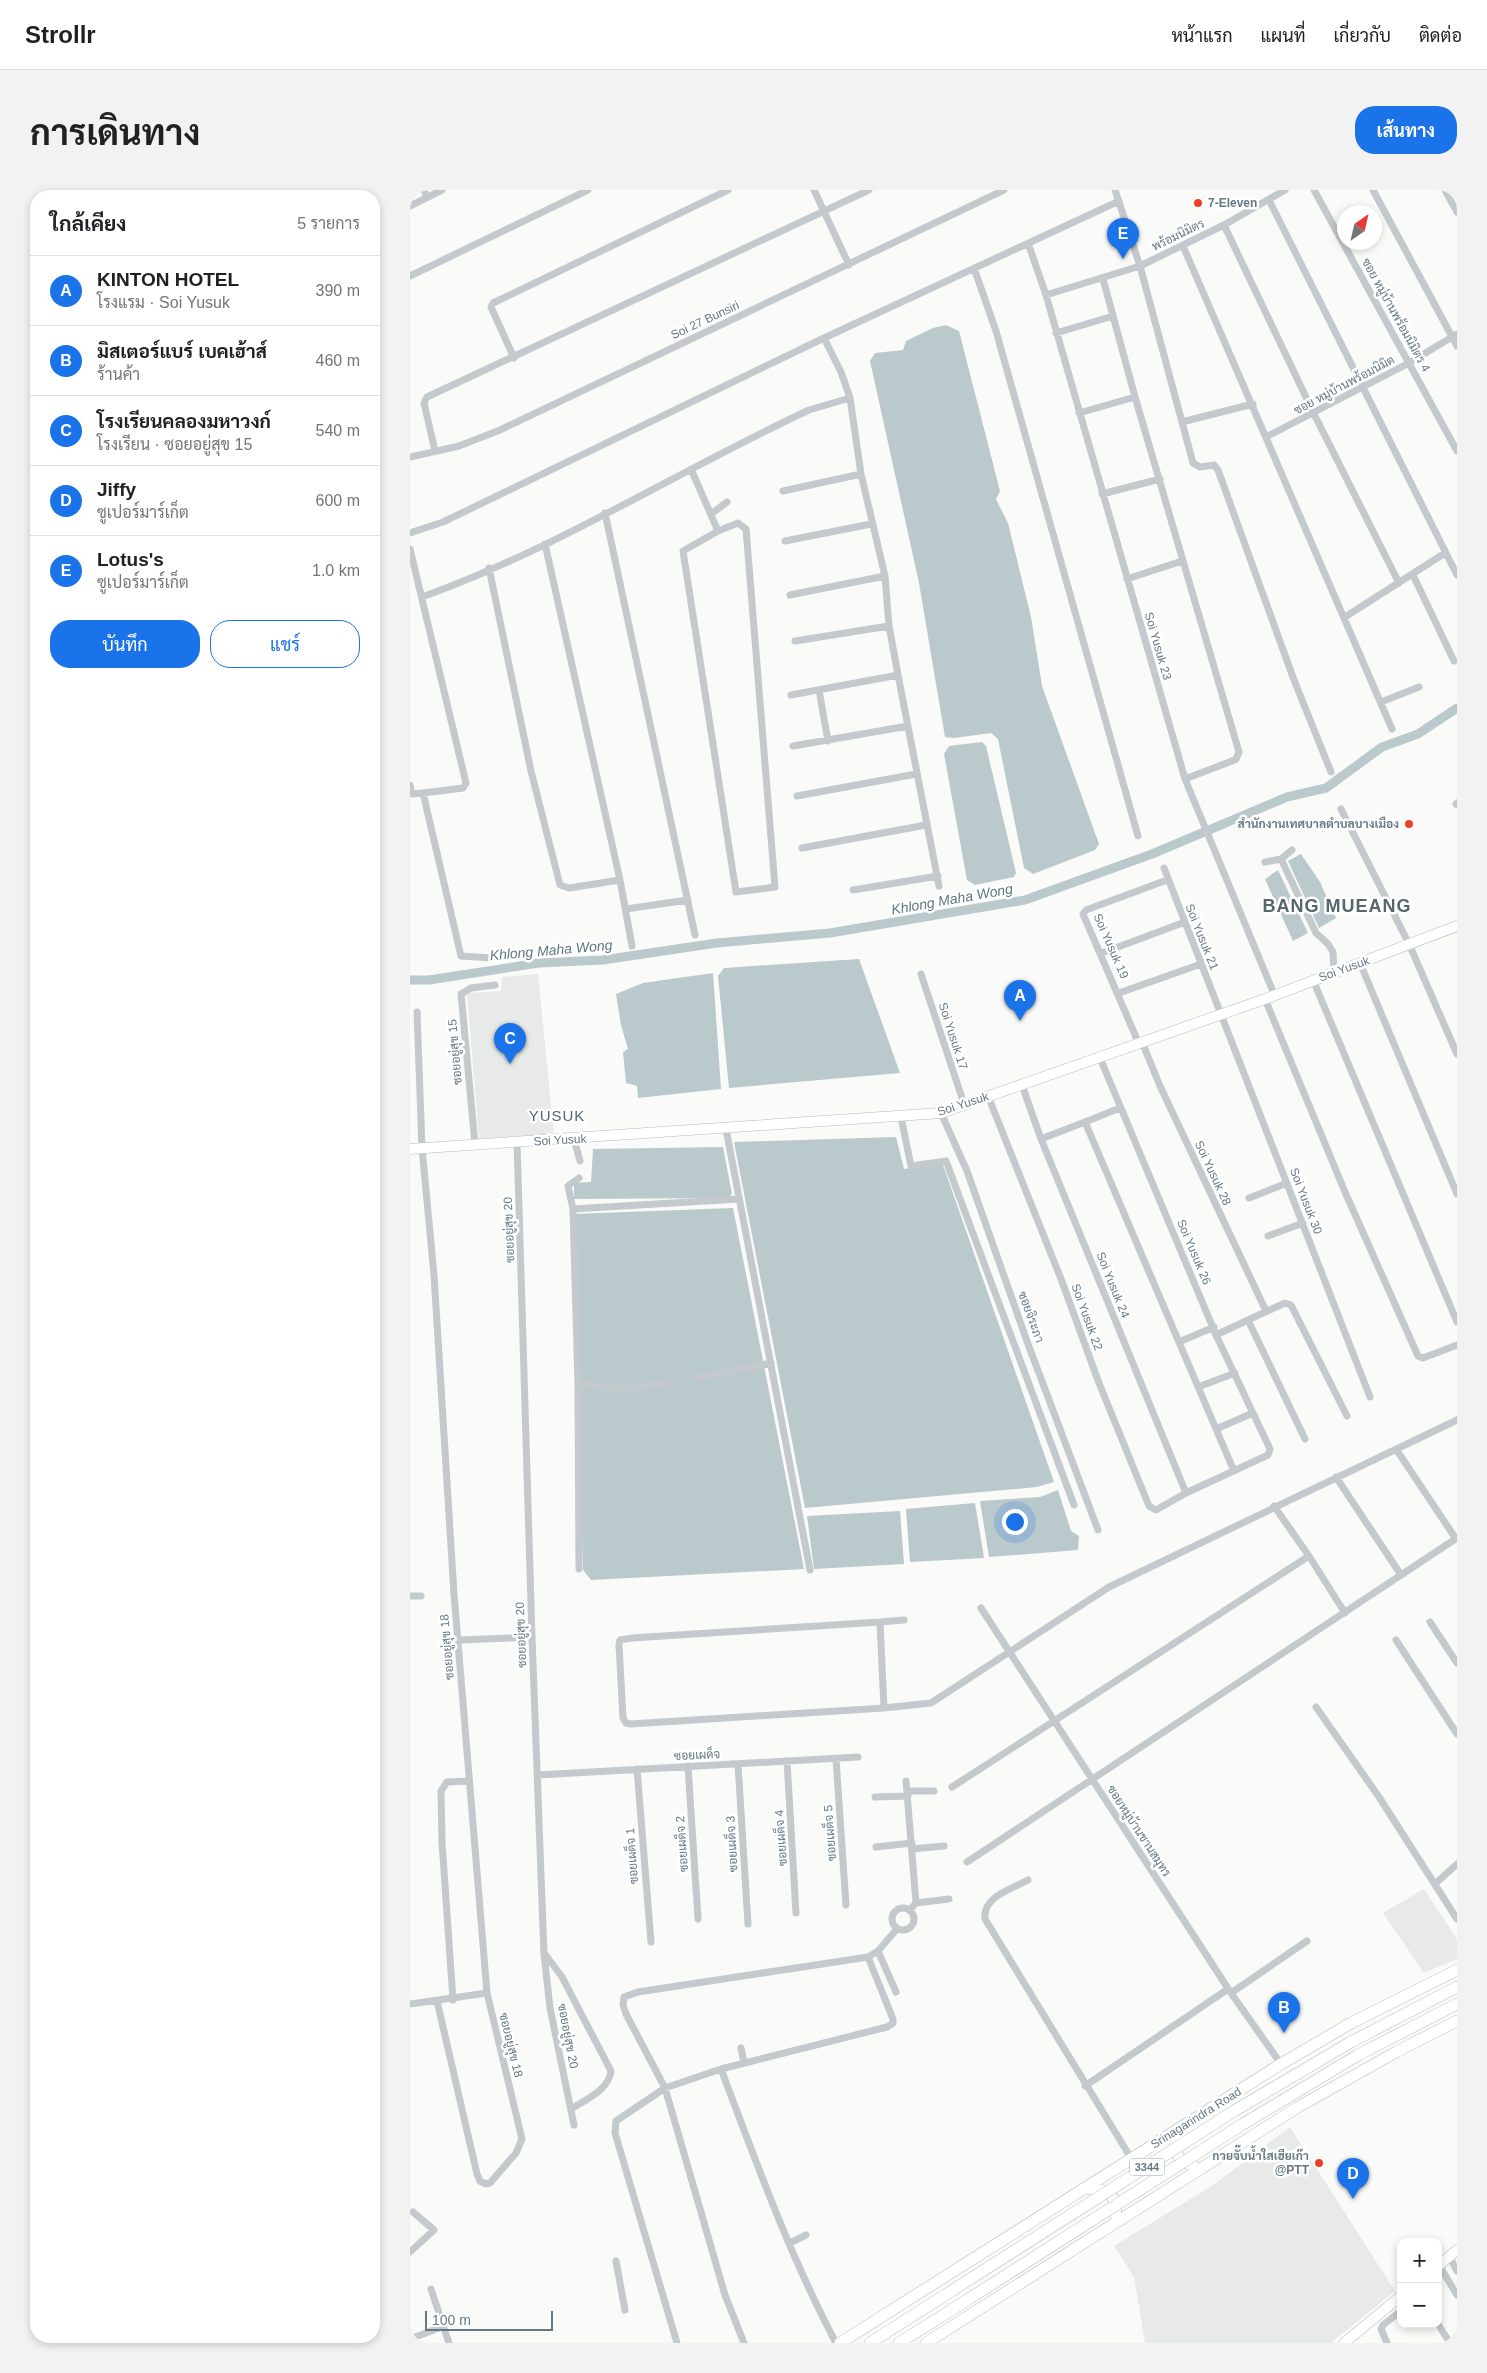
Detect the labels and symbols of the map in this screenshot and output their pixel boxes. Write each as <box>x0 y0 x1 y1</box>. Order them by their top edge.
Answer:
place label: 7-Eleven <box>1208 196 1257 210</box>
marker: 7-Eleven <box>1192 197 1204 209</box>
north arrow <box>1337 205 1382 250</box>
street label: พร้อมนิมิตร <box>1149 216 1207 254</box>
pin: E <box>1107 218 1139 259</box>
street label: ซอย หมู่บ้านพร้อมนิมิตร 4 <box>1358 256 1433 375</box>
street label: Soi 27 Bunsiri <box>668 298 742 342</box>
street label: ซอย หมู่บ้านพร้อมนิมิต <box>1291 353 1397 418</box>
street label: Soi Yusuk 23 <box>1142 611 1174 682</box>
place label: สำนักงานเทศบาลตำบลบางเมือง <box>1237 816 1399 831</box>
marker: สำนักงานเทศบาลตำบลบางเมือง <box>1403 818 1415 830</box>
water label: Khlong Maha Wong <box>890 880 1014 918</box>
district label: BANG MUEANG <box>1263 896 1412 916</box>
street label: Soi Yusuk 21 <box>1182 902 1222 972</box>
street label: Soi Yusuk 19 <box>1090 911 1132 981</box>
water label: Khlong Maha Wong <box>489 937 613 963</box>
street label: Soi Yusuk <box>1317 953 1372 985</box>
pin: A <box>1004 980 1036 1021</box>
street label: Soi Yusuk 17 <box>936 1001 971 1072</box>
street label: ซอยอยู่สุข 15 <box>445 1018 467 1085</box>
pin: C <box>494 1023 526 1064</box>
street label: Soi Yusuk <box>936 1089 991 1119</box>
district label: YUSUK <box>529 1107 585 1124</box>
street label: Soi Yusuk <box>533 1132 588 1148</box>
street label: Soi Yusuk 28 <box>1192 1138 1234 1208</box>
street label: Soi Yusuk 30 <box>1287 1166 1325 1236</box>
street label: ซอยอยู่สุข 20 <box>501 1196 519 1263</box>
street label: Soi Yusuk 26 <box>1174 1217 1214 1287</box>
street label: Soi Yusuk 24 <box>1093 1250 1133 1320</box>
street label: Soi Yusuk 22 <box>1068 1282 1106 1353</box>
street label: ซอยจิระภา <box>1015 1290 1047 1344</box>
your location <box>1002 1509 1028 1535</box>
street label: ซอยอยู่สุข 20 <box>513 1601 531 1668</box>
street label: ซอยอยู่สุข 18 <box>437 1613 459 1680</box>
street label: ซอยเผด็จ <box>673 1745 720 1763</box>
street label: ซอยหมู่บ้านชานสมุทร <box>1103 1783 1174 1881</box>
street label: ซอยเผด็จ 5 <box>819 1804 839 1862</box>
street label: ซอยเผด็จ 4 <box>770 1809 790 1867</box>
street label: ซอยเผด็จ 2 <box>671 1815 691 1873</box>
street label: ซอยเผด็จ 3 <box>722 1815 740 1873</box>
street label: ซอยเผด็จ 1 <box>621 1827 641 1885</box>
pin: B <box>1268 1992 1300 2033</box>
street label: ซอยอยู่สุข 20 <box>553 2002 581 2070</box>
street label: ซอยอยู่สุข 18 <box>494 2011 526 2079</box>
street label: Srinagarindra Road <box>1148 2084 1244 2152</box>
place label: กวยจั๊บน้ำใสเฮียเก๊า @PTT <box>1212 2144 1310 2177</box>
marker: กวยจั๊บน้ำใสเฮียเก๊า @PTT <box>1313 2157 1325 2169</box>
road number: 3344 <box>1130 2158 1164 2175</box>
pin: D <box>1337 2158 1369 2199</box>
scale bar <box>425 2308 552 2331</box>

